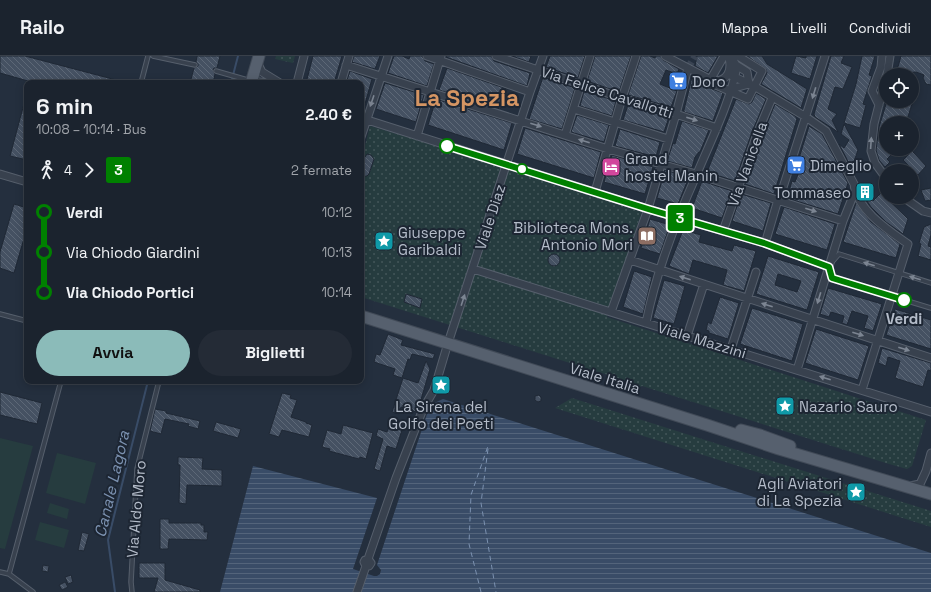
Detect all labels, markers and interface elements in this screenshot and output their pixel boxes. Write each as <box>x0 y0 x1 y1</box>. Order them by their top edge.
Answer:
text: Railo <box>20 15 65 40</box>
text: Mappa <box>722 19 768 37</box>
text: Livelli <box>790 19 827 37</box>
text: Condividi <box>849 19 911 37</box>
street label: Via Felice Cavallotti <box>539 62 675 122</box>
map controls <box>879 68 919 204</box>
button: locate <box>879 68 919 108</box>
supermarket icon: Doro <box>667 70 689 92</box>
place label: Doro <box>692 72 726 91</box>
district label: La Spezia <box>415 83 519 113</box>
one-way arrow <box>811 87 817 99</box>
text: 6 min <box>36 92 93 120</box>
one-way arrow <box>369 95 375 107</box>
text: 2.40 € <box>305 105 352 124</box>
button: + <box>879 116 919 156</box>
one-way arrow <box>687 117 699 123</box>
street label: Via Vanicella <box>723 118 771 209</box>
text: 10:08 – 10:14 · Bus <box>36 121 146 138</box>
one-way arrow <box>531 123 543 129</box>
one-way arrow <box>868 137 875 149</box>
unlabelled marker <box>439 138 455 154</box>
one-way arrow <box>578 138 590 144</box>
place label: Grand hostel Manin <box>625 149 718 185</box>
supermarket icon: Dimeglio <box>785 154 807 176</box>
hotel icon: Grand hostel Manin <box>600 156 622 178</box>
place label: Dimeglio <box>810 156 872 175</box>
icon: walk <box>36 159 58 181</box>
icon: forward <box>78 159 100 181</box>
text: 3 <box>114 161 123 179</box>
text: 4 <box>64 162 72 179</box>
text: 2 fermate <box>291 162 352 179</box>
unlabelled marker <box>516 163 528 175</box>
button: − <box>879 164 919 204</box>
building icon: Tommaseo <box>854 181 876 203</box>
street label: Viale Diaz <box>470 182 510 252</box>
place label: Tommaseo <box>774 183 851 202</box>
text: Verdi <box>66 203 103 222</box>
text: 10:12 <box>322 204 352 221</box>
line badge: 3 <box>667 205 693 231</box>
one-way arrow <box>805 207 817 213</box>
text: 3 <box>676 209 684 227</box>
place label: Biblioteca Mons. Antonio Mori <box>513 218 633 254</box>
place label: Giuseppe Garibaldi <box>398 223 466 259</box>
library icon: Biblioteca Mons. Antonio Mori <box>636 225 658 247</box>
place icon: Giuseppe Garibaldi <box>373 230 395 252</box>
text: Via Chiodo Giardini <box>66 243 200 262</box>
text: 10:13 <box>322 244 352 261</box>
one-way arrow <box>863 260 875 266</box>
one-way arrow <box>678 275 690 281</box>
one-way arrow <box>909 275 921 281</box>
text: Via Chiodo Portici <box>66 283 194 302</box>
text: 10:14 <box>321 284 352 301</box>
one-way arrow <box>816 292 822 304</box>
marker: Verdi <box>896 292 912 308</box>
one-way arrow <box>460 294 466 306</box>
one-way arrow <box>761 302 773 308</box>
place label: Verdi <box>886 309 922 328</box>
street label: Viale Mazzini <box>655 317 749 363</box>
button: Avvia <box>36 330 190 376</box>
button: Biglietti <box>198 330 352 376</box>
one-way arrow <box>853 331 865 337</box>
one-way arrow <box>898 346 910 352</box>
street label: Viale Italia <box>567 358 643 398</box>
place icon: La Sirena del Golfo dei Poeti <box>430 374 452 396</box>
one-way arrow <box>818 375 830 381</box>
place icon: Nazario Sauro <box>774 395 796 417</box>
place label: La Sirena del Golfo dei Poeti <box>388 397 494 433</box>
place label: Nazario Sauro <box>799 397 898 416</box>
water label: Canale Lagora <box>90 428 135 539</box>
street label: Via Aldo Moro <box>122 459 150 559</box>
place label: Agli Aviatori di La Spezia <box>757 474 842 510</box>
place icon: Agli Aviatori di La Spezia <box>845 481 867 503</box>

